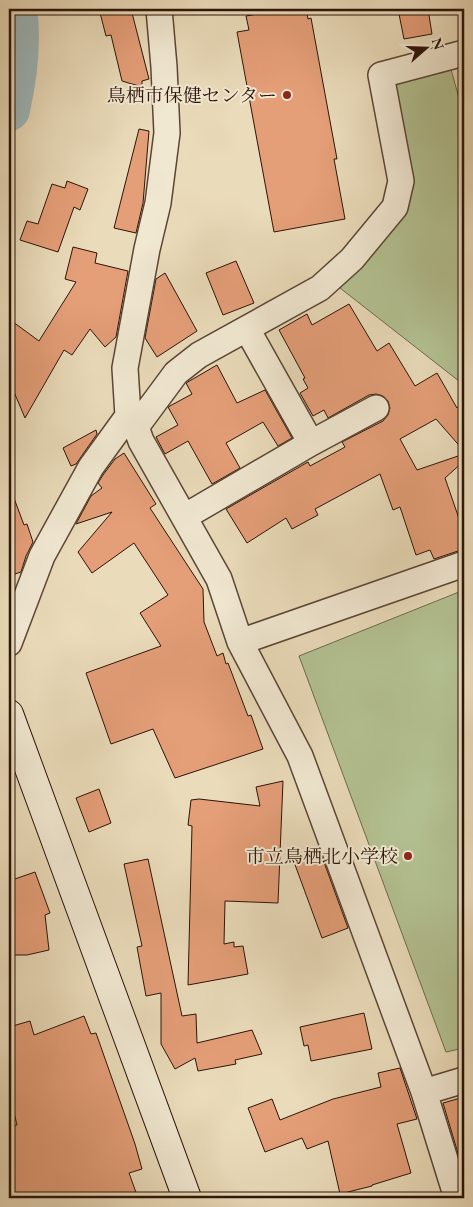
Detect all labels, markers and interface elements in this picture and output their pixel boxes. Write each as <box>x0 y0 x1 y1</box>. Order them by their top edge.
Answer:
north arrow <box>400 22 450 72</box>
text: N <box>428 35 449 53</box>
place label: 鳥栖市保健センター <box>107 83 277 108</box>
marker: 鳥栖市保健センター <box>281 89 293 101</box>
place label: 市立鳥栖北小学校 <box>246 844 398 869</box>
marker: 市立鳥栖北小学校 <box>402 850 414 862</box>

